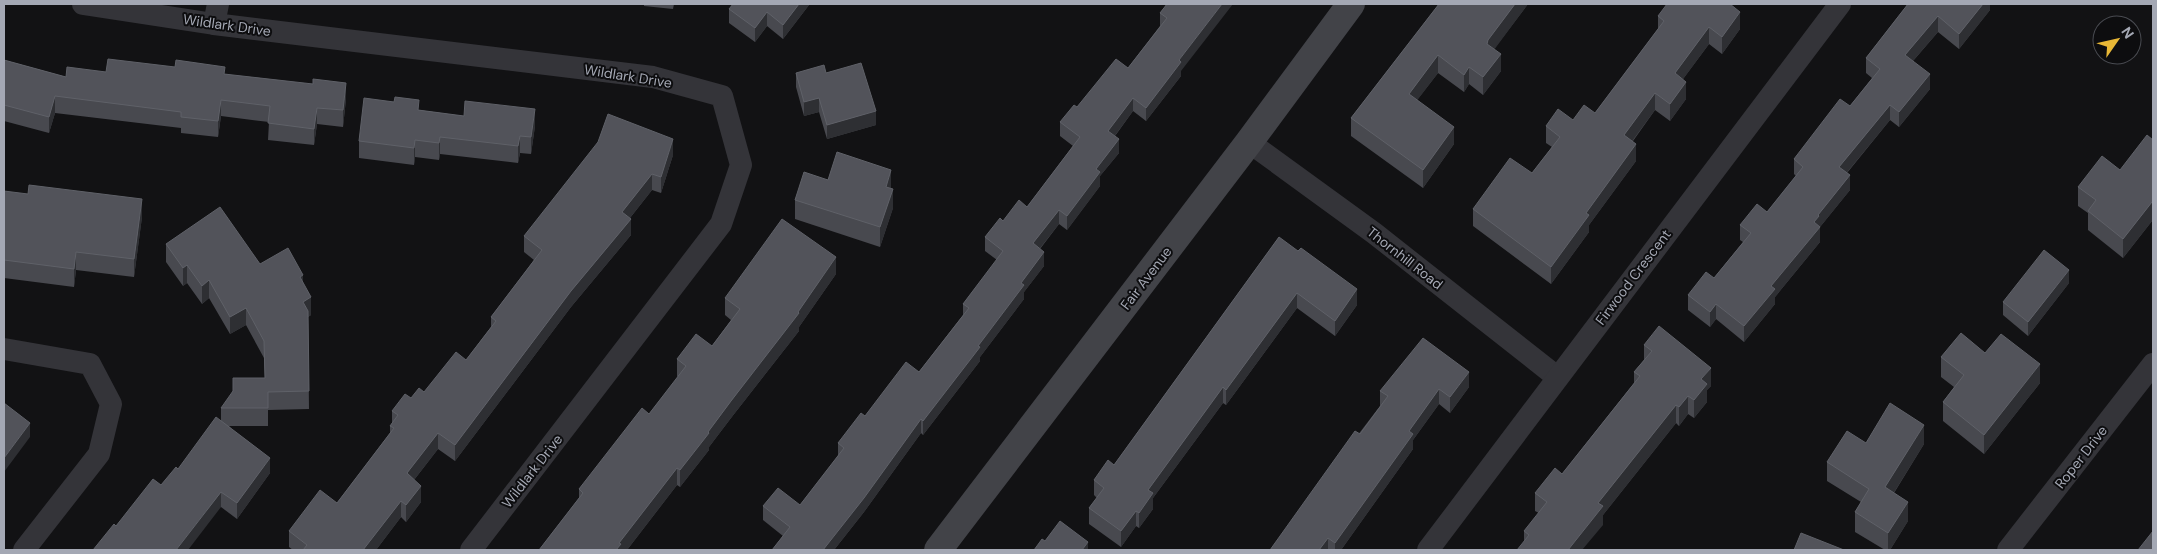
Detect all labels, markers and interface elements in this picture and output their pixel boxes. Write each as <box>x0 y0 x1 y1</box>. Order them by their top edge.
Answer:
street label: Wildlark Drive <box>182 10 272 40</box>
north arrow <box>2092 15 2142 65</box>
text: N <box>2117 23 2138 42</box>
street label: Wildlark Drive <box>583 60 673 92</box>
street label: Thornhill Road <box>1363 223 1447 293</box>
street label: Firwood Crescent <box>1591 226 1675 328</box>
street label: Fair Avenue <box>1116 243 1176 313</box>
street label: Roper Drive <box>2051 422 2111 492</box>
street label: Wildlark Drive <box>498 430 566 511</box>

